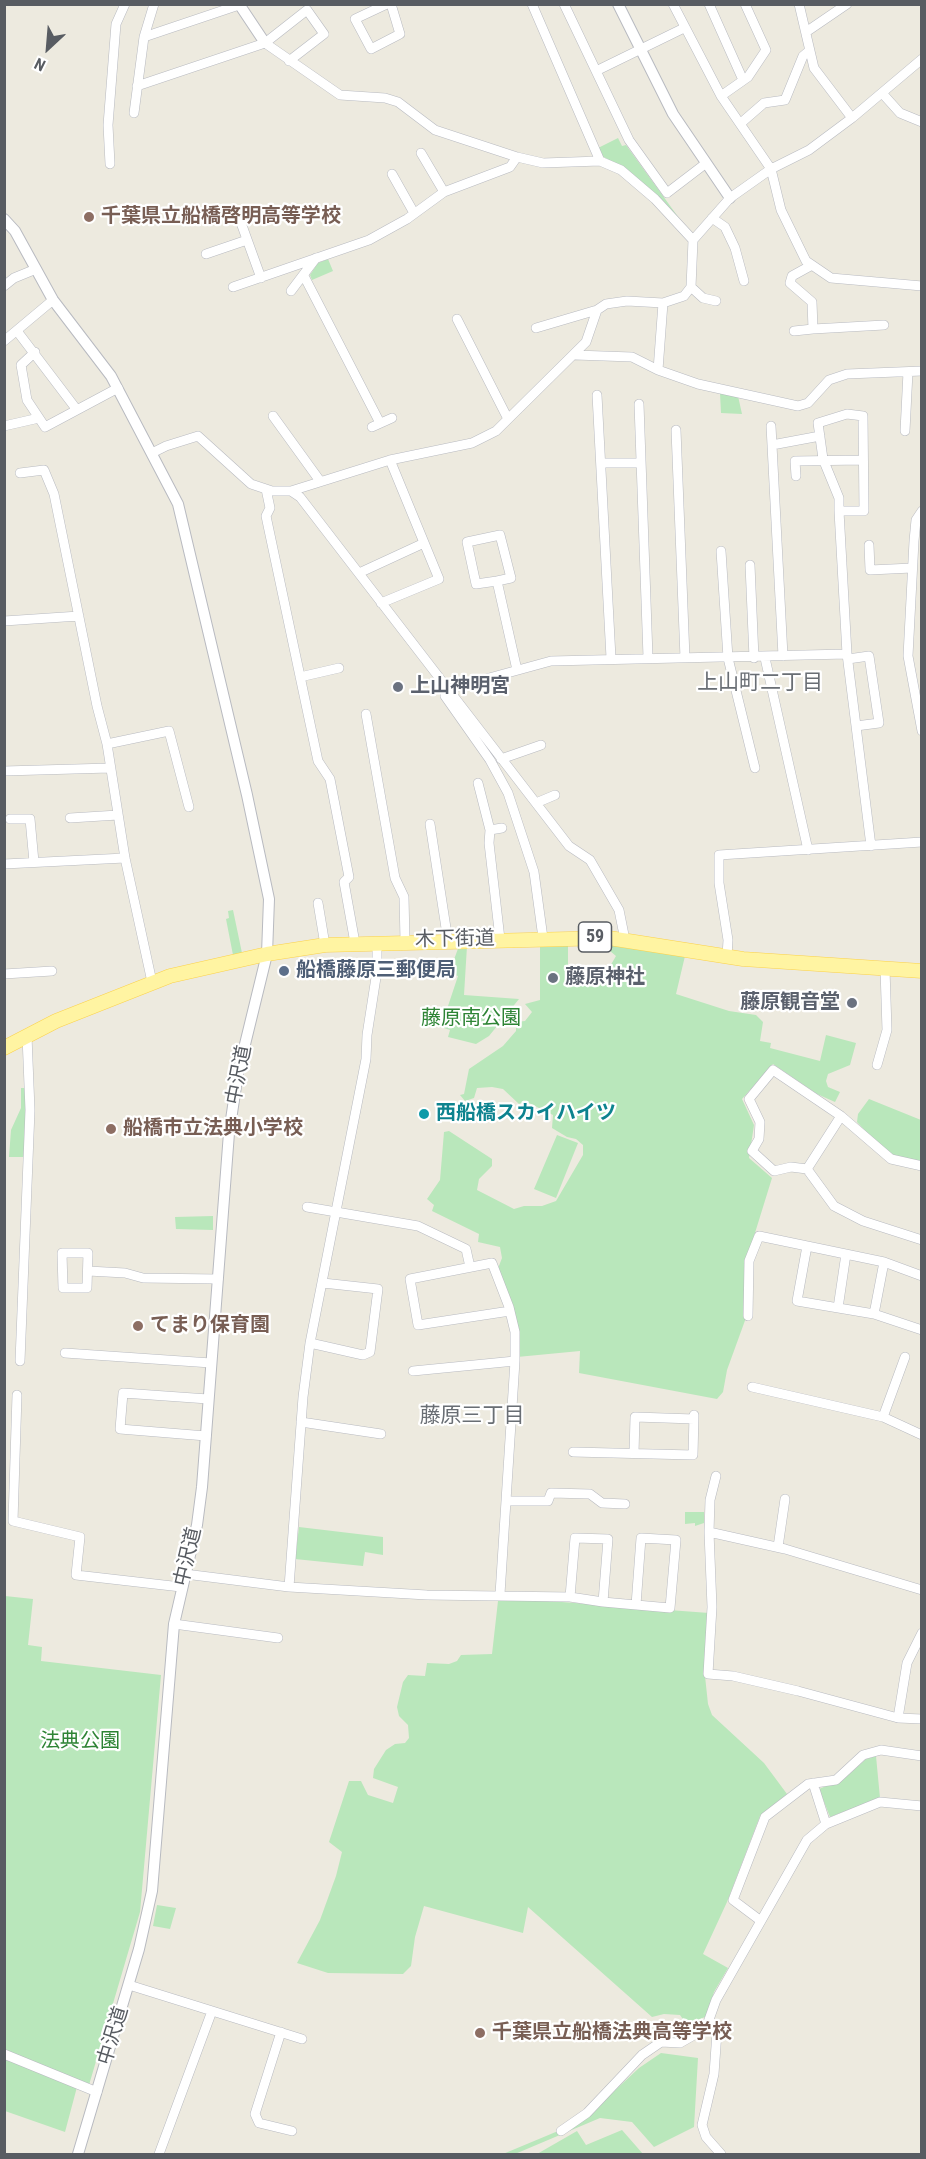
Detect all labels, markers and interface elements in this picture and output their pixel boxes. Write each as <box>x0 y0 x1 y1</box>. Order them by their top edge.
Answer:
north arrow <box>18 18 78 78</box>
text: N <box>31 54 48 75</box>
place label: 千葉県立船橋啓明高等学校 <box>101 205 341 229</box>
marker: 千葉県立船橋啓明高等学校 <box>82 210 96 224</box>
district label: 上山町二丁目 <box>697 671 823 697</box>
place label: 上山神明宮 <box>410 675 510 699</box>
marker: 上山神明宮 <box>391 680 405 694</box>
road number: 59 <box>578 922 612 952</box>
street label: 木下街道 <box>415 927 495 953</box>
place label: 船橋藤原三郵便局 <box>296 959 456 983</box>
marker: 船橋藤原三郵便局 <box>277 964 291 978</box>
place label: 藤原神社 <box>565 966 645 990</box>
marker: 藤原神社 <box>546 971 560 985</box>
place label: 藤原観音堂 <box>740 991 840 1015</box>
marker: 藤原観音堂 <box>845 996 859 1010</box>
park label: 藤原南公園 <box>421 1007 521 1031</box>
street label: 中沢道 <box>222 1043 258 1107</box>
place label: 西船橋スカイハイツ <box>436 1102 616 1126</box>
marker: 西船橋スカイハイツ <box>417 1107 431 1121</box>
place label: 船橋市立法典小学校 <box>123 1117 303 1141</box>
marker: 船橋市立法典小学校 <box>104 1122 118 1136</box>
place label: てまり保育園 <box>150 1314 270 1338</box>
marker: てまり保育園 <box>131 1319 145 1333</box>
district label: 藤原三丁目 <box>420 1404 524 1430</box>
street label: 中沢道 <box>171 1525 207 1589</box>
park label: 法典公園 <box>40 1730 120 1754</box>
street label: 中沢道 <box>94 2004 134 2068</box>
place label: 千葉県立船橋法典高等学校 <box>492 2021 732 2045</box>
marker: 千葉県立船橋法典高等学校 <box>473 2026 487 2040</box>

